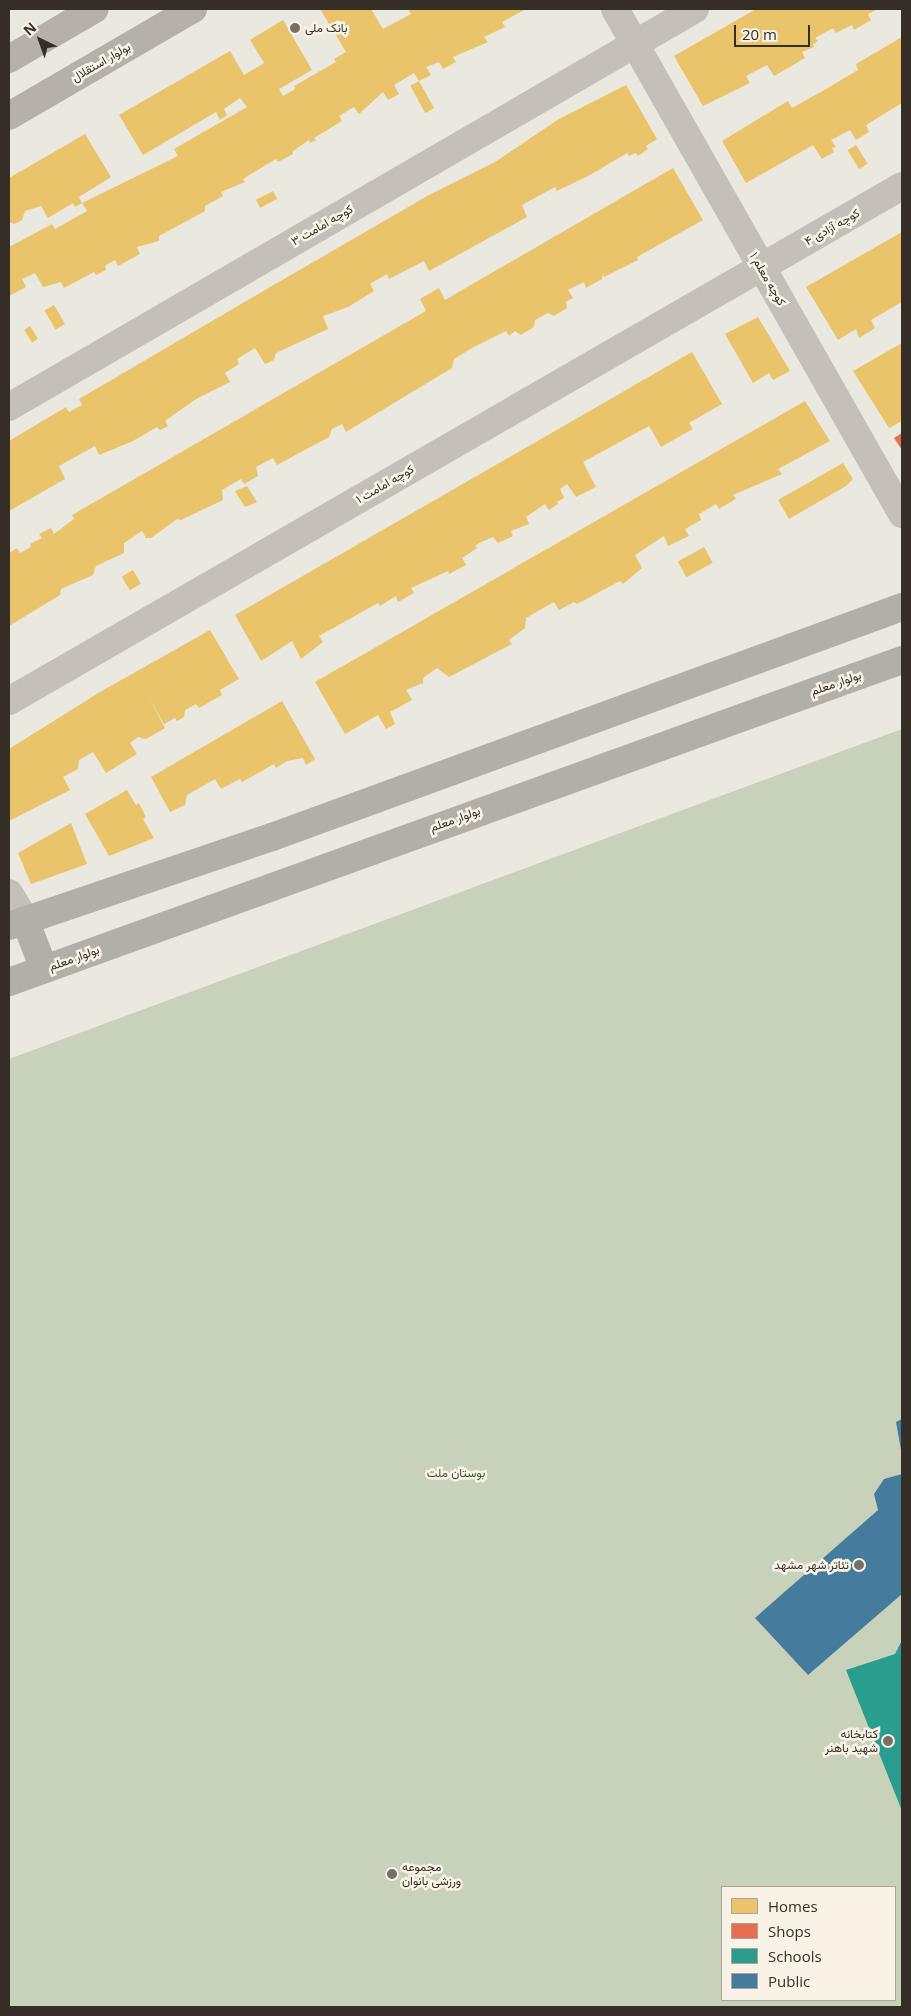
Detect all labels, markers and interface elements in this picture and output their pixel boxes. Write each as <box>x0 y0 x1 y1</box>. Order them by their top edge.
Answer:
north arrow <box>15 15 65 65</box>
scale bar <box>736 15 812 47</box>
text: N <box>19 18 40 39</box>
place label: بانک ملی <box>305 21 348 35</box>
marker: بانک ملی <box>289 22 301 34</box>
text: 20 m <box>742 24 777 44</box>
street label: بولوار استقلال <box>69 39 133 85</box>
street label: کوچه امامت ۳ <box>289 202 355 248</box>
street label: کوچه آزادی ۴ <box>802 205 862 249</box>
street label: کوچه معلم ۱ <box>747 250 789 308</box>
street label: کوچه امامت ۱ <box>353 462 417 506</box>
street label: بولوار معلم <box>809 668 863 698</box>
street label: بولوار معلم <box>428 803 482 835</box>
street label: بولوار معلم <box>47 942 101 974</box>
park label: بوستان ملت <box>427 1466 485 1480</box>
place label: تئاتر شهر مشهد <box>774 1558 849 1572</box>
marker: تئاتر شهر مشهد <box>853 1559 865 1571</box>
place label: کتابخانه شهید باهنر <box>825 1727 878 1755</box>
marker: کتابخانه شهید باهنر <box>882 1735 894 1747</box>
place label: مجموعه ورزشی بانوان <box>402 1860 461 1888</box>
marker: مجموعه ورزشی بانوان <box>386 1868 398 1880</box>
legend <box>721 1886 896 2001</box>
text: Homes <box>768 1896 818 1916</box>
text: Shops <box>768 1921 811 1941</box>
text: Schools <box>768 1946 822 1966</box>
text: Public <box>768 1971 810 1991</box>

